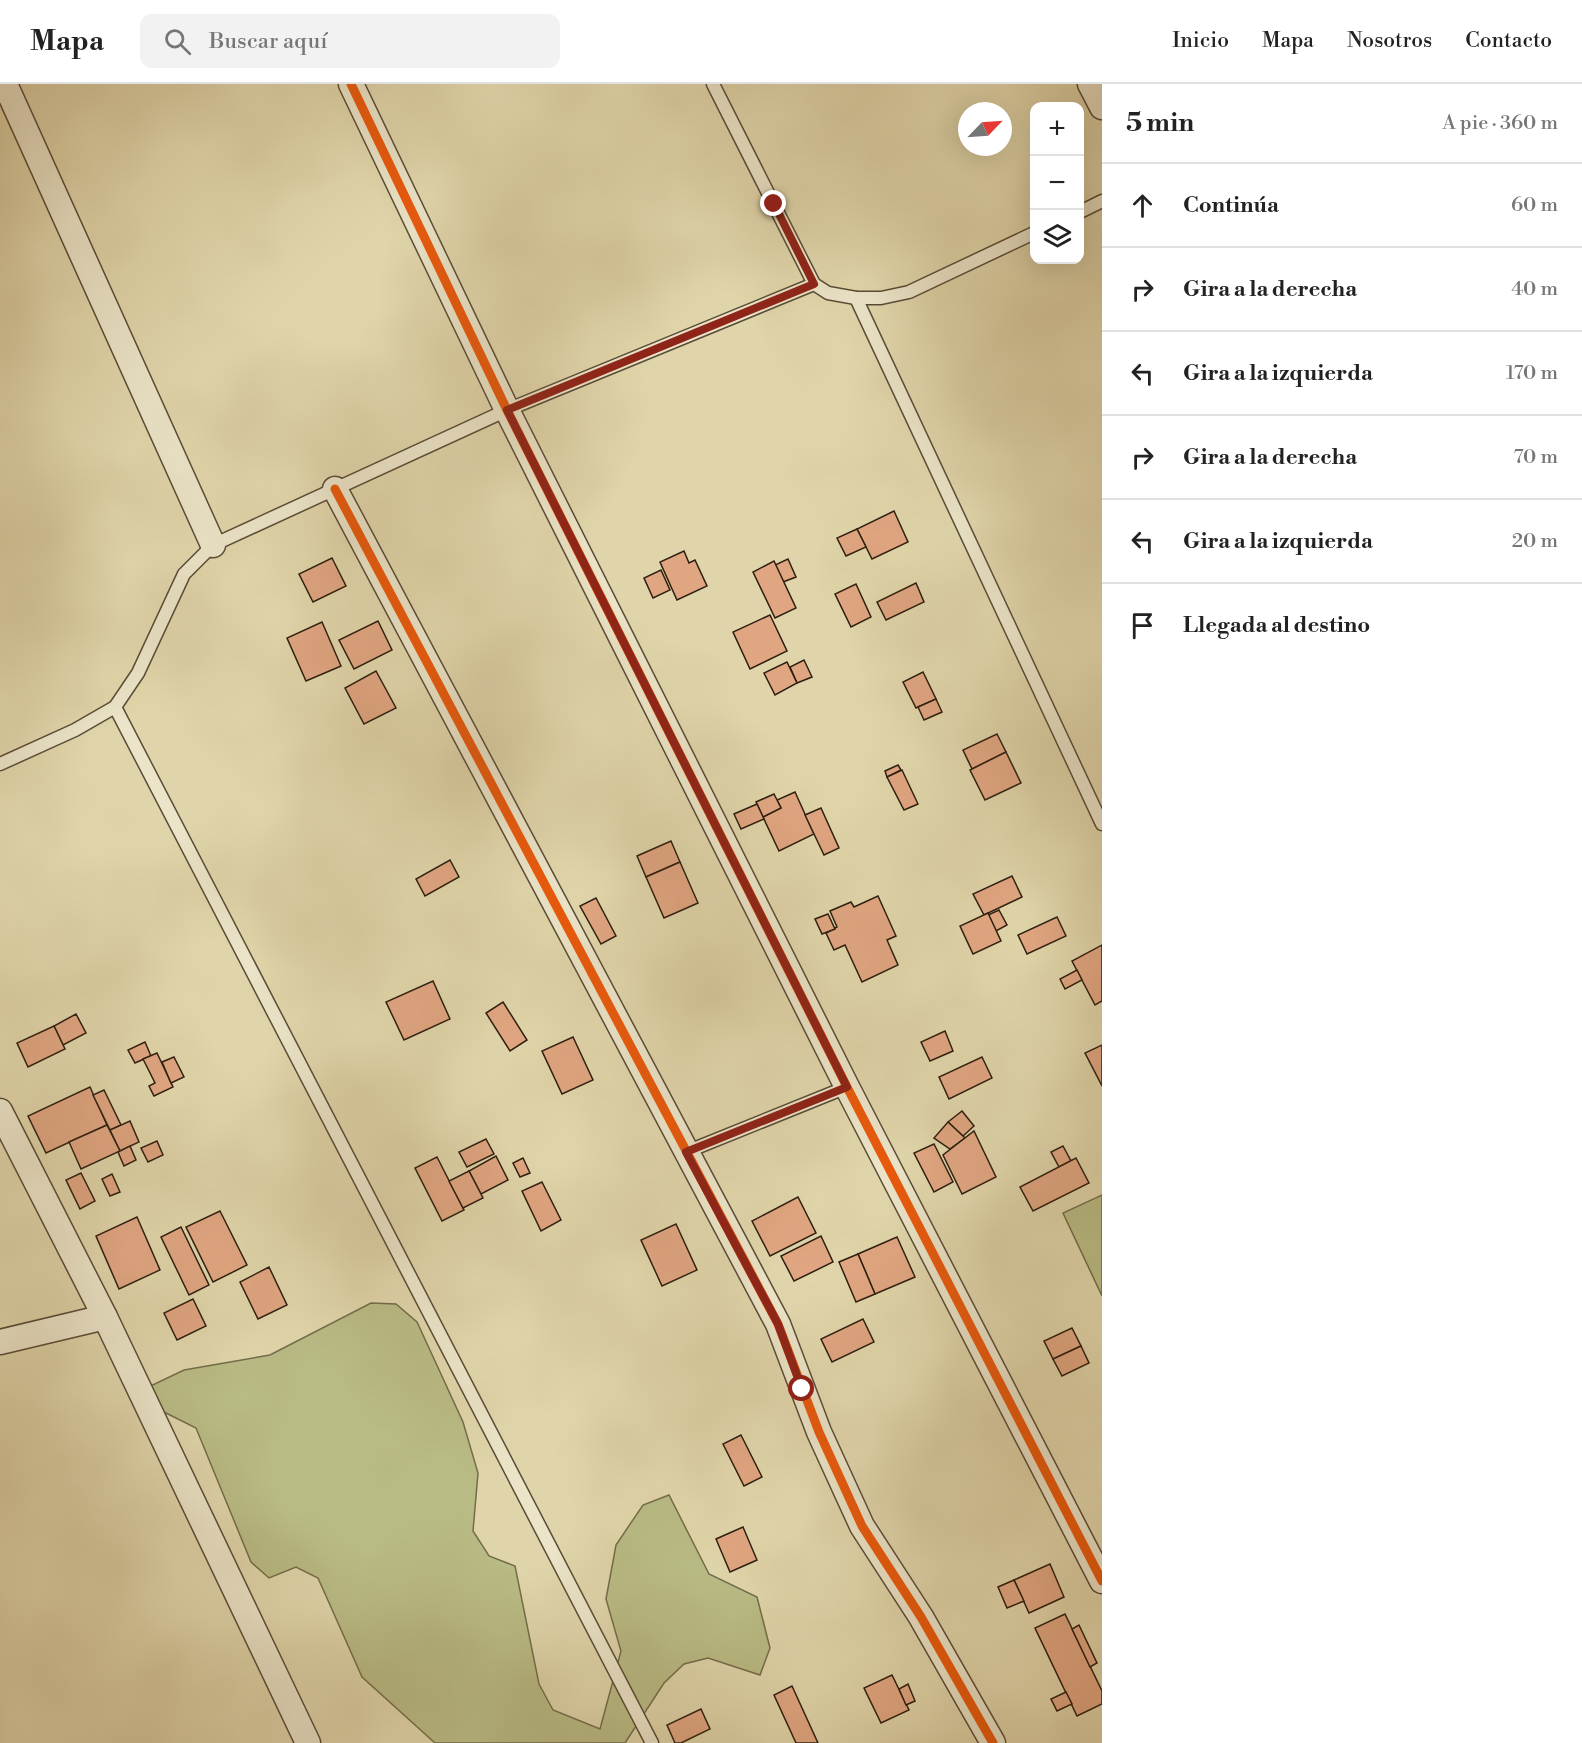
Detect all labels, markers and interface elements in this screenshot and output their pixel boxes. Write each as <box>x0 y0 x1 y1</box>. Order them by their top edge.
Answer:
search box <box>140 14 560 68</box>
text: Mapa <box>30 24 104 59</box>
icon: search <box>161 25 194 58</box>
text: Buscar aquí <box>209 28 328 55</box>
text: Inicio <box>1172 28 1229 54</box>
text: Mapa <box>1262 28 1314 54</box>
text: Nosotros <box>1347 28 1432 54</box>
text: Contacto <box>1465 28 1552 54</box>
north arrow <box>958 102 1012 156</box>
map controls <box>1030 102 1084 264</box>
button: + <box>1030 102 1084 156</box>
text: 5 min <box>1126 107 1194 139</box>
text: A pie · 360 m <box>1442 111 1558 136</box>
button: − <box>1030 156 1084 210</box>
icon: ahead <box>1126 189 1159 222</box>
route end <box>760 190 786 216</box>
text: Continúa <box>1183 192 1279 219</box>
text: 60 m <box>1511 193 1558 218</box>
button: layers <box>1030 210 1084 264</box>
icon: right <box>1126 273 1159 306</box>
text: Gira a la derecha <box>1183 276 1357 303</box>
text: 40 m <box>1511 277 1558 302</box>
icon: left <box>1126 357 1159 390</box>
text: Gira a la izquierda <box>1183 360 1373 387</box>
text: 170 m <box>1506 361 1558 386</box>
icon: right <box>1126 441 1159 474</box>
text: Gira a la derecha <box>1183 444 1357 471</box>
text: 70 m <box>1514 445 1558 470</box>
icon: left <box>1126 525 1159 558</box>
text: Gira a la izquierda <box>1183 528 1373 555</box>
text: 20 m <box>1512 529 1558 554</box>
icon: arrive <box>1126 609 1159 642</box>
text: Llegada al destino <box>1183 612 1370 639</box>
route start <box>788 1375 814 1401</box>

